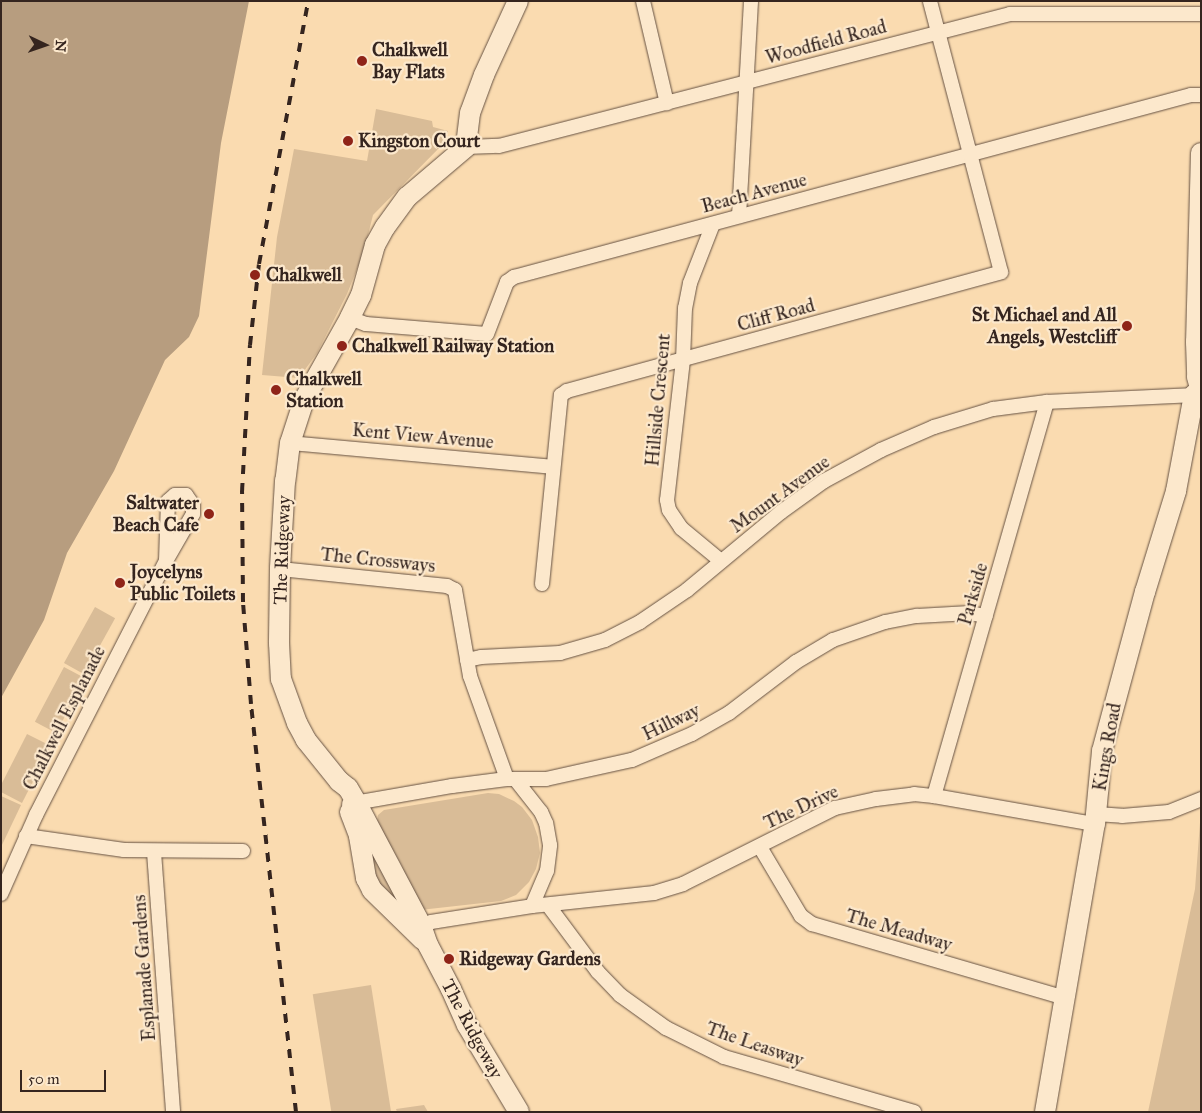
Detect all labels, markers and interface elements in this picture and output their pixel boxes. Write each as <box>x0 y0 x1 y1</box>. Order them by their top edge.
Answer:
street label: Woodfield Road <box>763 15 889 69</box>
north arrow <box>20 20 70 70</box>
text: N <box>52 39 69 52</box>
place label: Chalkwell Bay Flats <box>372 39 448 83</box>
marker: Chalkwell Bay Flats <box>356 55 368 67</box>
place label: Kingston Court <box>358 130 480 152</box>
marker: Kingston Court <box>342 135 354 147</box>
street label: Beach Avenue <box>699 168 809 218</box>
place label: Chalkwell <box>266 264 342 286</box>
marker: Chalkwell <box>248 268 262 282</box>
street label: Cliff Road <box>735 294 817 336</box>
place label: St Michael and All Angels, Westcliff <box>972 304 1117 348</box>
marker: St Michael and All Angels, Westcliff <box>1121 320 1133 332</box>
street label: Hillside Crescent <box>641 333 675 467</box>
place label: Chalkwell Railway Station <box>352 335 554 357</box>
marker: Chalkwell Railway Station <box>336 340 348 352</box>
place label: Chalkwell Station <box>286 368 362 412</box>
marker: Chalkwell Station <box>270 384 282 396</box>
street label: Kent View Avenue <box>351 418 495 454</box>
street label: Mount Avenue <box>726 450 834 538</box>
place label: Saltwater Beach Cafe <box>113 492 199 536</box>
street label: The Ridgeway <box>269 495 295 605</box>
marker: Saltwater Beach Cafe <box>203 508 215 520</box>
street label: The Crossways <box>320 543 436 577</box>
street label: Parkside <box>953 560 993 628</box>
place label: Joycelyns Public Toilets <box>130 561 236 605</box>
marker: Joycelyns Public Toilets <box>114 577 126 589</box>
street label: Chalkwell Esplanade <box>18 642 110 794</box>
street label: Hillway <box>639 698 703 746</box>
street label: Kings Road <box>1088 701 1126 793</box>
street label: The Drive <box>760 780 842 834</box>
street label: Esplanade Gardens <box>128 894 160 1042</box>
street label: The Meadway <box>843 904 955 956</box>
place label: Ridgeway Gardens <box>459 948 601 970</box>
marker: Ridgeway Gardens <box>443 953 455 965</box>
street label: The Ridgeway <box>436 975 508 1083</box>
street label: The Leasway <box>703 1017 807 1071</box>
scale bar <box>22 1060 109 1092</box>
text: 50 m <box>28 1070 60 1088</box>

